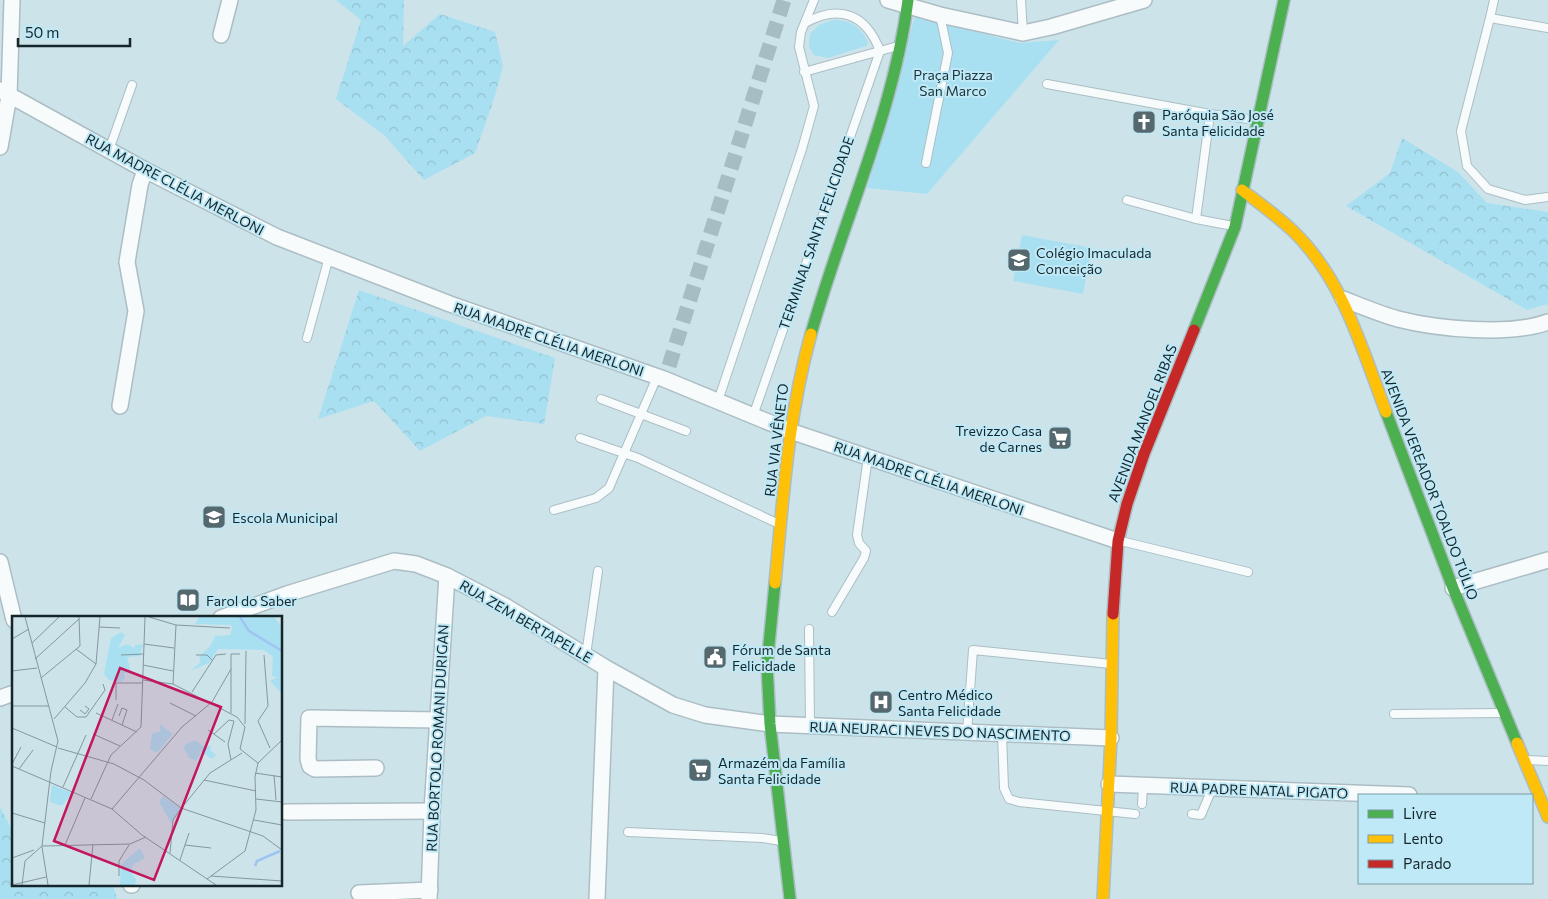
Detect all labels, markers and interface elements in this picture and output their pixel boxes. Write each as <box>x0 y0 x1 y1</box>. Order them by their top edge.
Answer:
scale bar <box>18 15 130 47</box>
text: 50 m <box>25 23 59 41</box>
park label: Praça Piazza San Marco <box>913 66 993 99</box>
place label: Paróquia São José Santa Felicidade <box>1162 106 1274 139</box>
church icon: Paróquia São José Santa Felicidade <box>1131 109 1157 135</box>
street label: RUA MADRE CLÉLIA MERLONI <box>83 130 267 238</box>
street label: TERMINAL SANTA FELICIDADE <box>775 134 857 332</box>
place label: Colégio Imaculada Conceição <box>1036 244 1152 277</box>
school or university icon: Colégio Imaculada Conceição <box>1006 247 1032 273</box>
street label: RUA MADRE CLÉLIA MERLONI <box>452 298 646 380</box>
street label: AVENIDA MANOEL RIBAS <box>1104 342 1180 504</box>
street label: AVENIDA VEREADOR TOALDO TÚLIO <box>1378 366 1482 602</box>
street label: RUA VIA VÊNETO <box>761 382 791 498</box>
place label: Trevizzo Casa de Carnes <box>955 422 1042 455</box>
supermarket icon: Trevizzo Casa de Carnes <box>1047 425 1073 451</box>
street label: RUA MADRE CLÉLIA MERLONI <box>832 437 1026 519</box>
school or university icon: Escola Municipal <box>201 504 227 530</box>
place label: Escola Municipal <box>232 509 338 526</box>
street label: RUA ZEM BERTAPELLE <box>457 576 595 666</box>
library icon: Farol do Saber <box>175 587 201 613</box>
place label: Farol do Saber <box>206 592 297 609</box>
inset map <box>12 616 282 886</box>
street label: RUA BORTOLO ROMANI DURIGAN <box>423 624 451 852</box>
place label: Fórum de Santa Felicidade <box>732 641 831 674</box>
public building icon: Fórum de Santa Felicidade <box>702 644 728 670</box>
place label: Centro Médico Santa Felicidade <box>898 686 1001 719</box>
hospital icon: Centro Médico Santa Felicidade <box>868 689 894 715</box>
street label: RUA NEURACI NEVES DO NASCIMENTO <box>809 718 1071 744</box>
place label: Armazém da Família Santa Felicidade <box>718 754 846 787</box>
supermarket icon: Armazém da Família Santa Felicidade <box>687 757 713 783</box>
street label: RUA PADRE NATAL PIGATO <box>1170 778 1348 802</box>
legend <box>1358 794 1533 884</box>
text: Livre <box>1403 804 1437 822</box>
text: Lento <box>1403 829 1443 847</box>
text: Parado <box>1403 854 1452 872</box>

